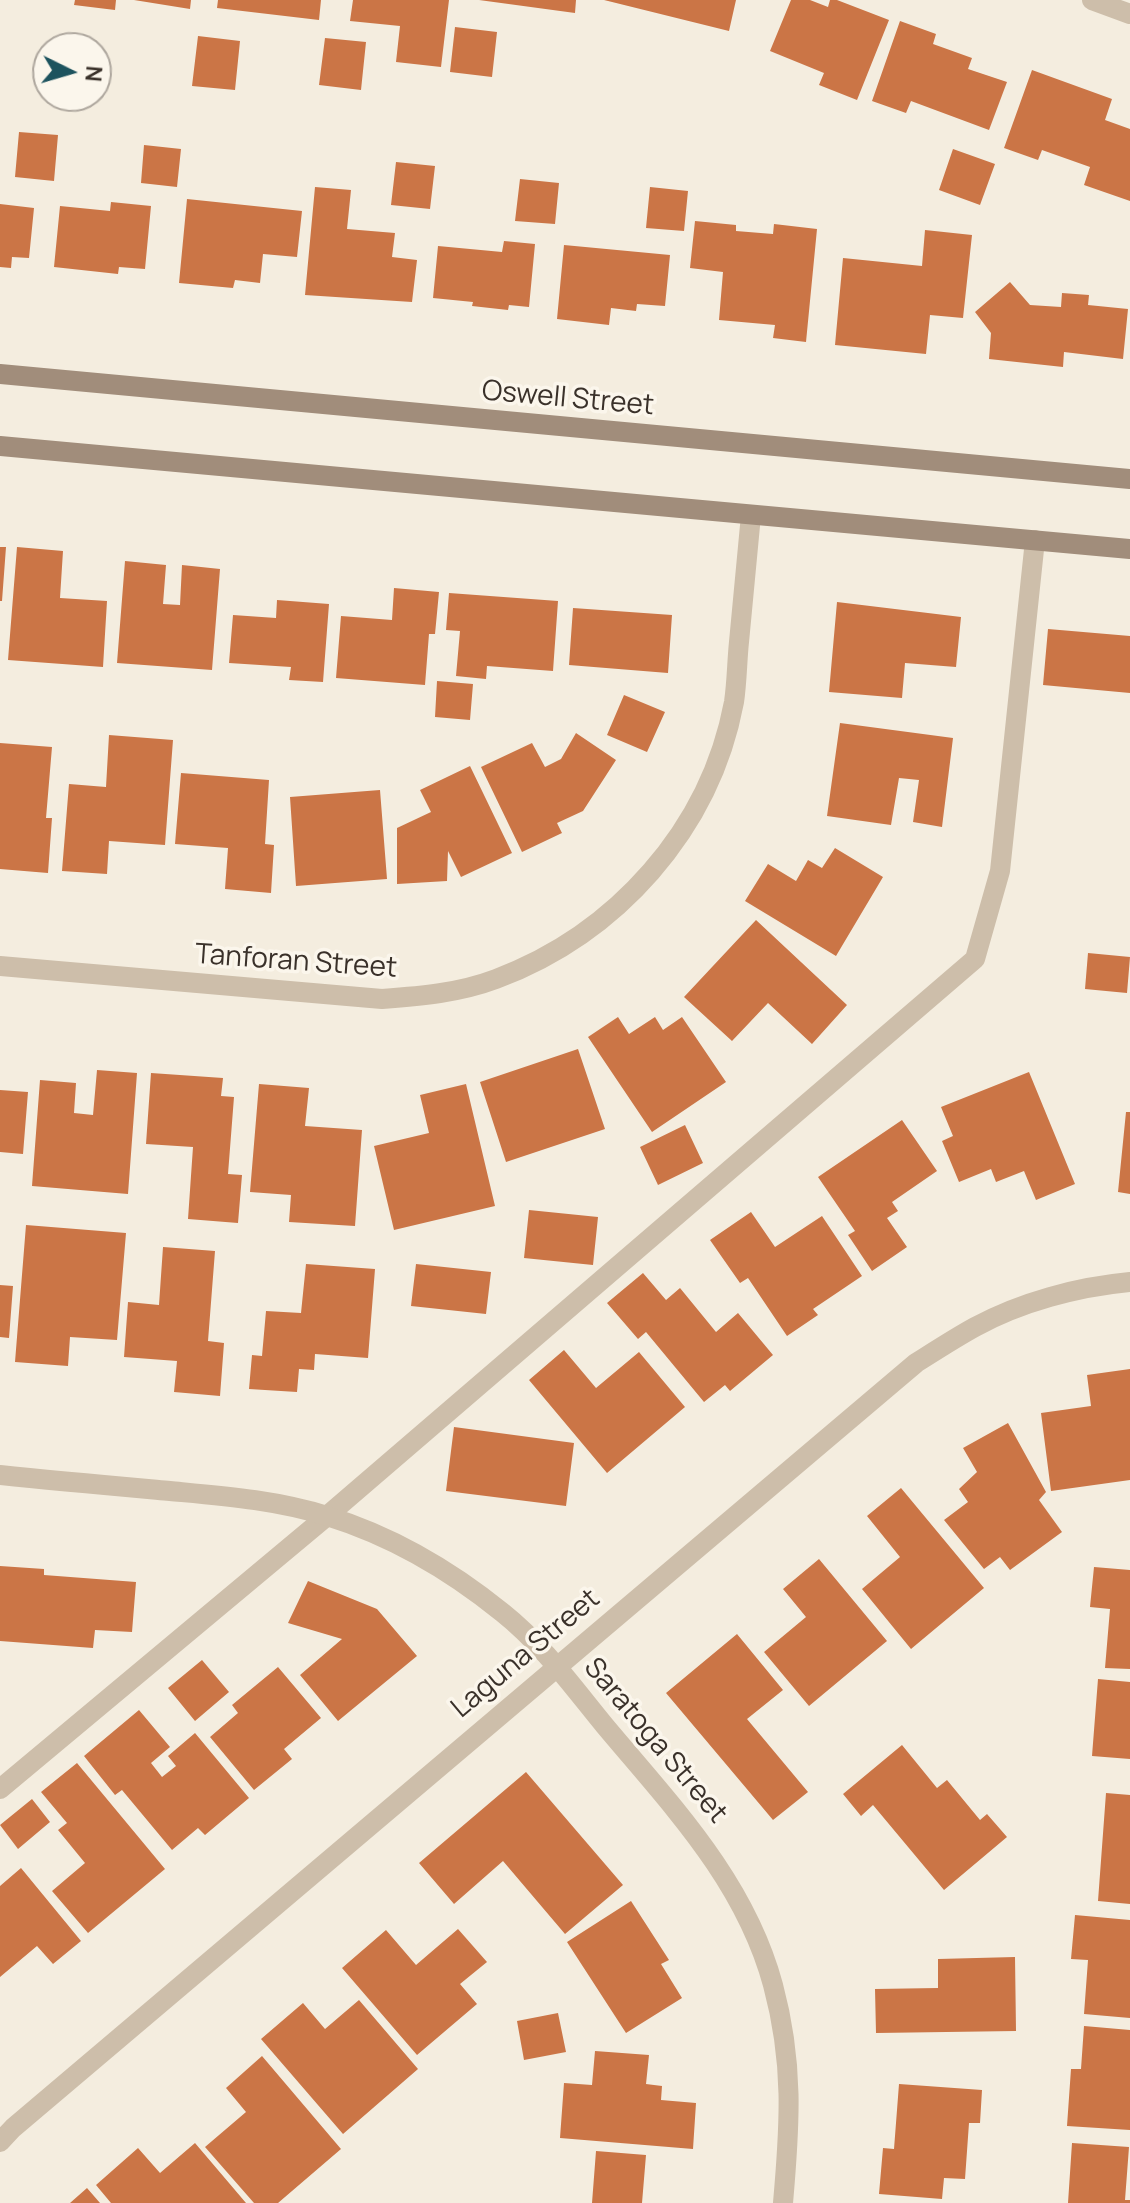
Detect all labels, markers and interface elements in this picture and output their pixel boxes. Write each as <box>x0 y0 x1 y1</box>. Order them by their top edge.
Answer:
north arrow <box>32 32 112 112</box>
text: N <box>78 65 110 83</box>
street label: Oswell Street <box>481 375 655 423</box>
street label: Tanforan Street <box>194 938 398 986</box>
street label: Laguna Street <box>445 1582 607 1726</box>
street label: Saratoga Street <box>576 1652 734 1830</box>

